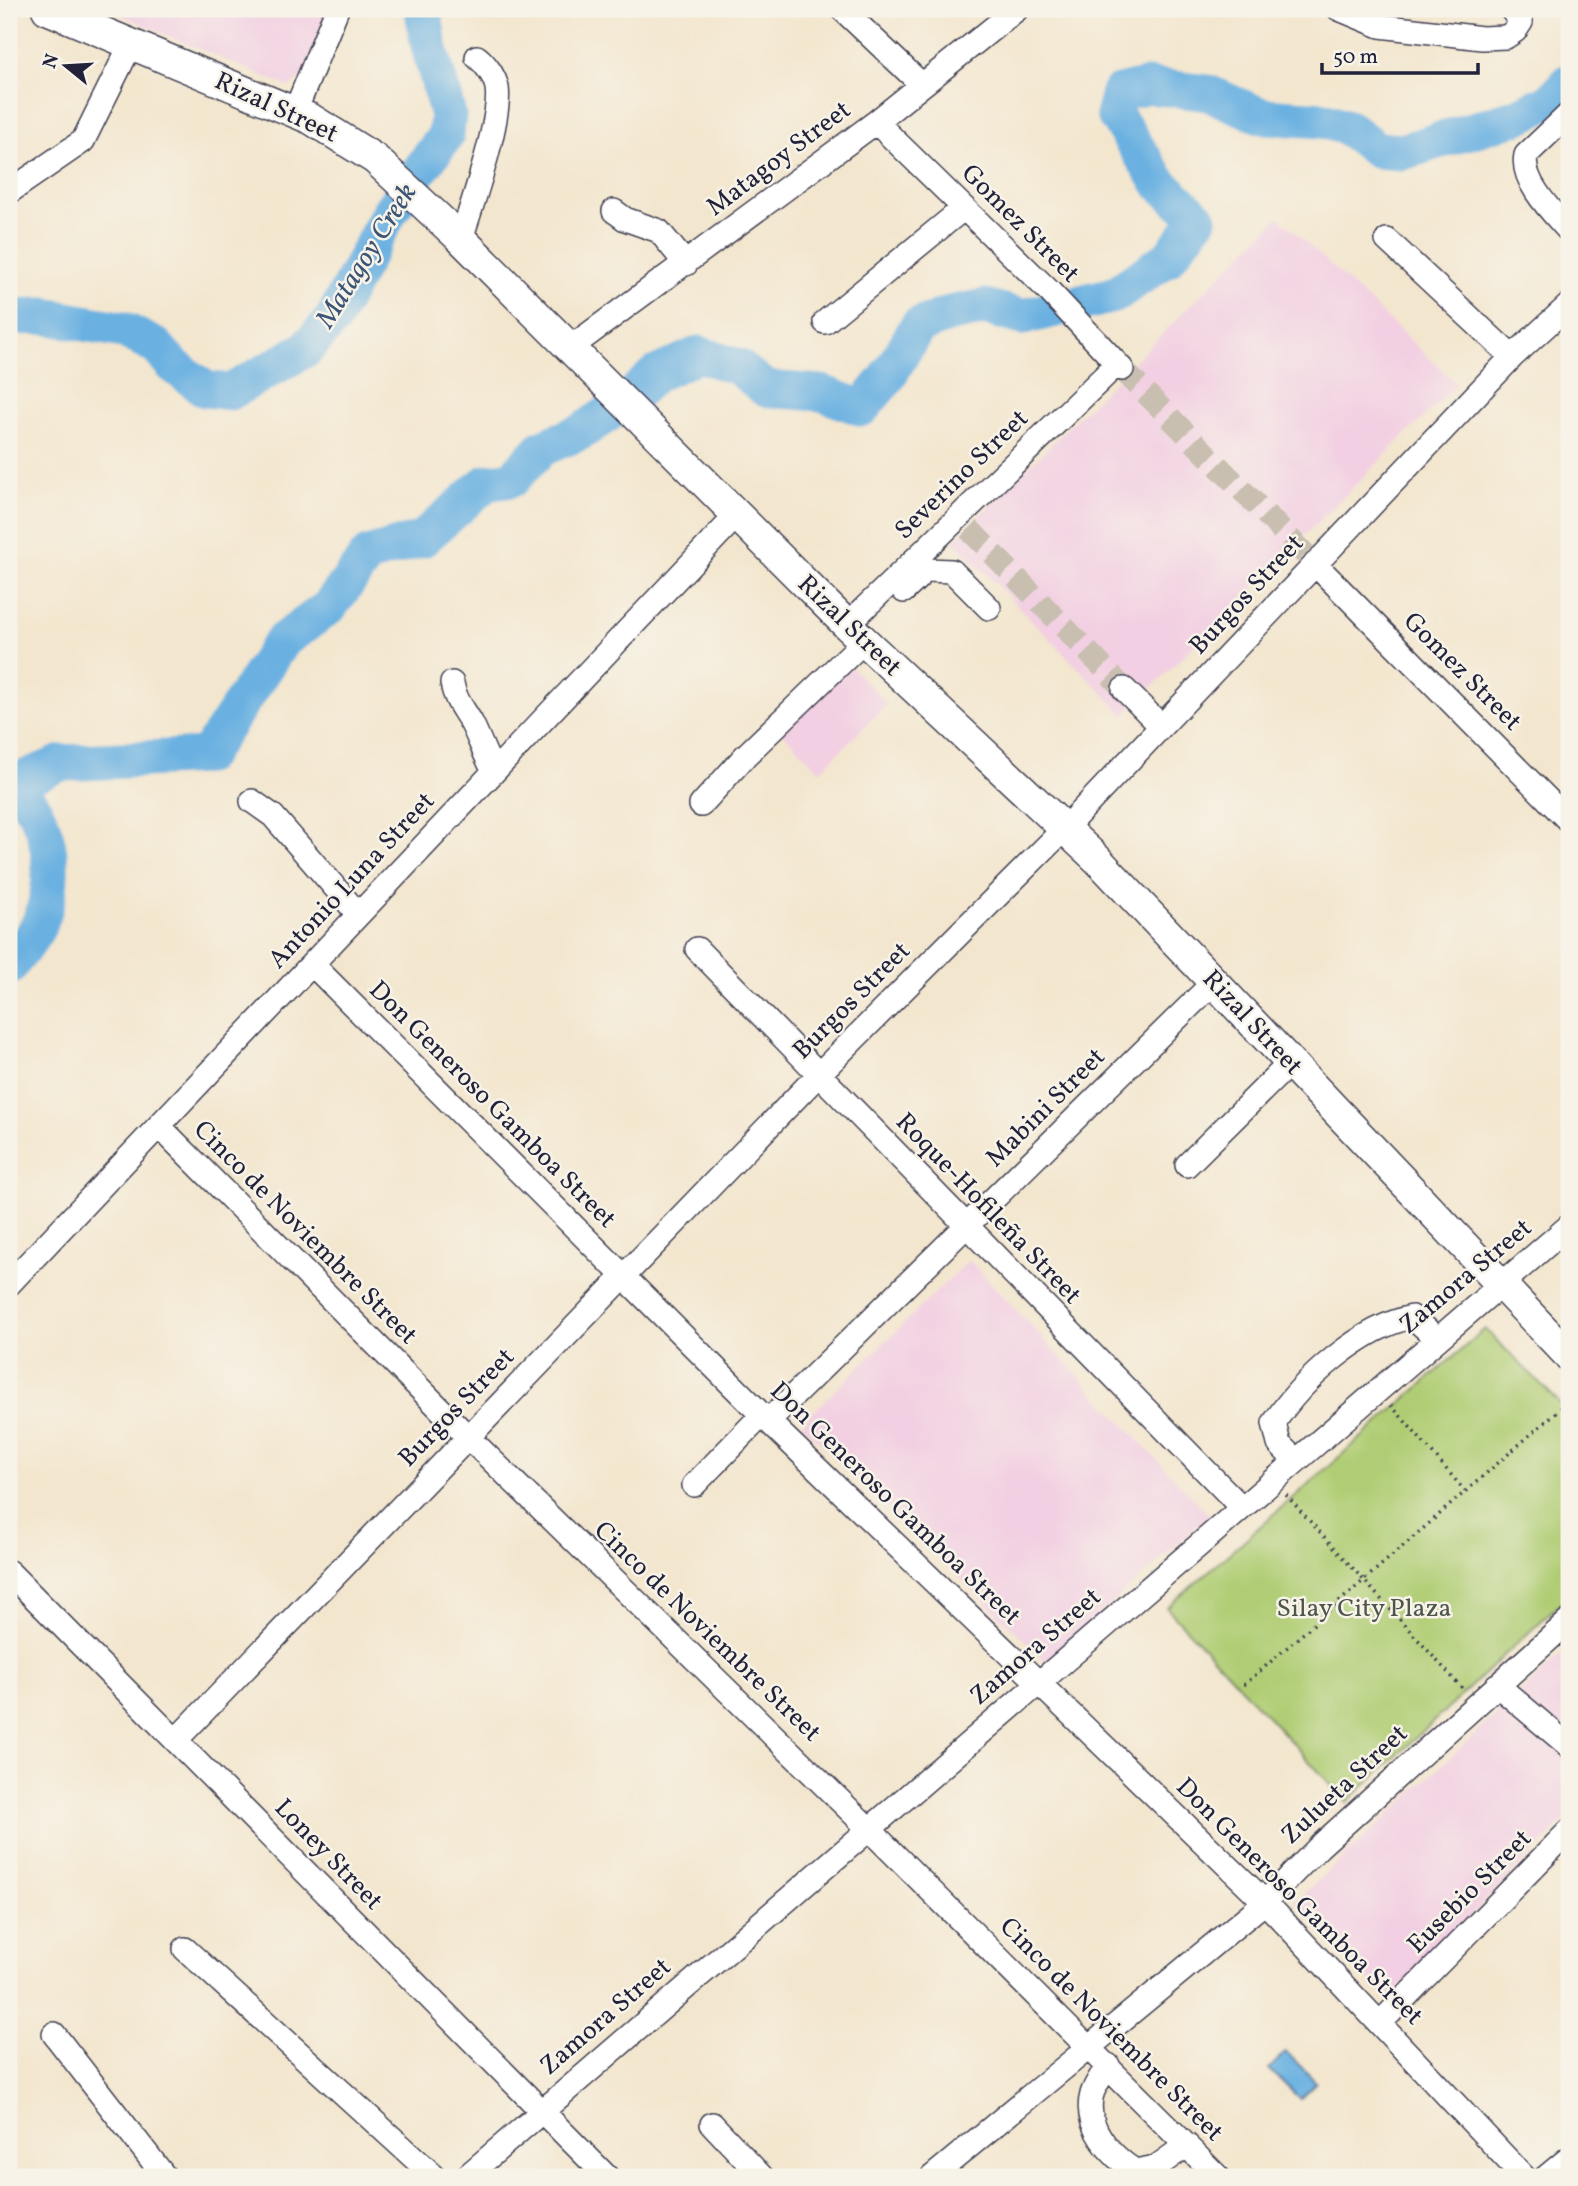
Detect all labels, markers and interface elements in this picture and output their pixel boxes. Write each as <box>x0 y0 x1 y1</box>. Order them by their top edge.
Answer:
north arrow <box>32 32 102 102</box>
scale bar <box>1322 32 1478 76</box>
text: 50 m <box>1333 43 1378 72</box>
text: N <box>37 51 66 72</box>
street label: Rizal Street <box>208 64 344 152</box>
street label: Matagoy Street <box>699 93 859 225</box>
street label: Gomez Street <box>953 157 1087 291</box>
water label: Matagoy Creek <box>307 176 427 337</box>
street label: Severino Street <box>887 402 1037 548</box>
street label: Burgos Street <box>1182 527 1312 663</box>
street label: Rizal Street <box>789 567 909 685</box>
street label: Gomez Street <box>1395 605 1529 739</box>
street label: Antonio Luna Street <box>260 785 444 977</box>
street label: Burgos Street <box>785 934 919 1068</box>
street label: Rizal Street <box>1194 962 1310 1084</box>
street label: Don Generoso Gamboa Street <box>360 973 624 1237</box>
street label: Mabini Street <box>978 1040 1114 1176</box>
street label: Roque-Hofileña Street <box>887 1105 1089 1313</box>
street label: Cinco de Noviembre Street <box>185 1113 425 1353</box>
street label: Zamora Street <box>1392 1211 1540 1343</box>
street label: Burgos Street <box>391 1340 523 1476</box>
street label: Don Generoso Gamboa Street <box>761 1374 1029 1634</box>
street label: Cinco de Noviembre Street <box>585 1514 829 1750</box>
street label: Zamora Street <box>963 1580 1109 1714</box>
park label: Silay City Plaza <box>1277 1591 1451 1627</box>
street label: Zulueta Street <box>1274 1717 1416 1853</box>
street label: Don Generoso Gamboa Street <box>1167 1770 1431 2034</box>
street label: Loney Street <box>266 1791 390 1919</box>
street label: Eusebio Street <box>1400 1822 1540 1962</box>
street label: Cinco de Noviembre Street <box>991 1910 1231 2150</box>
street label: Zamora Street <box>533 1950 679 2084</box>

